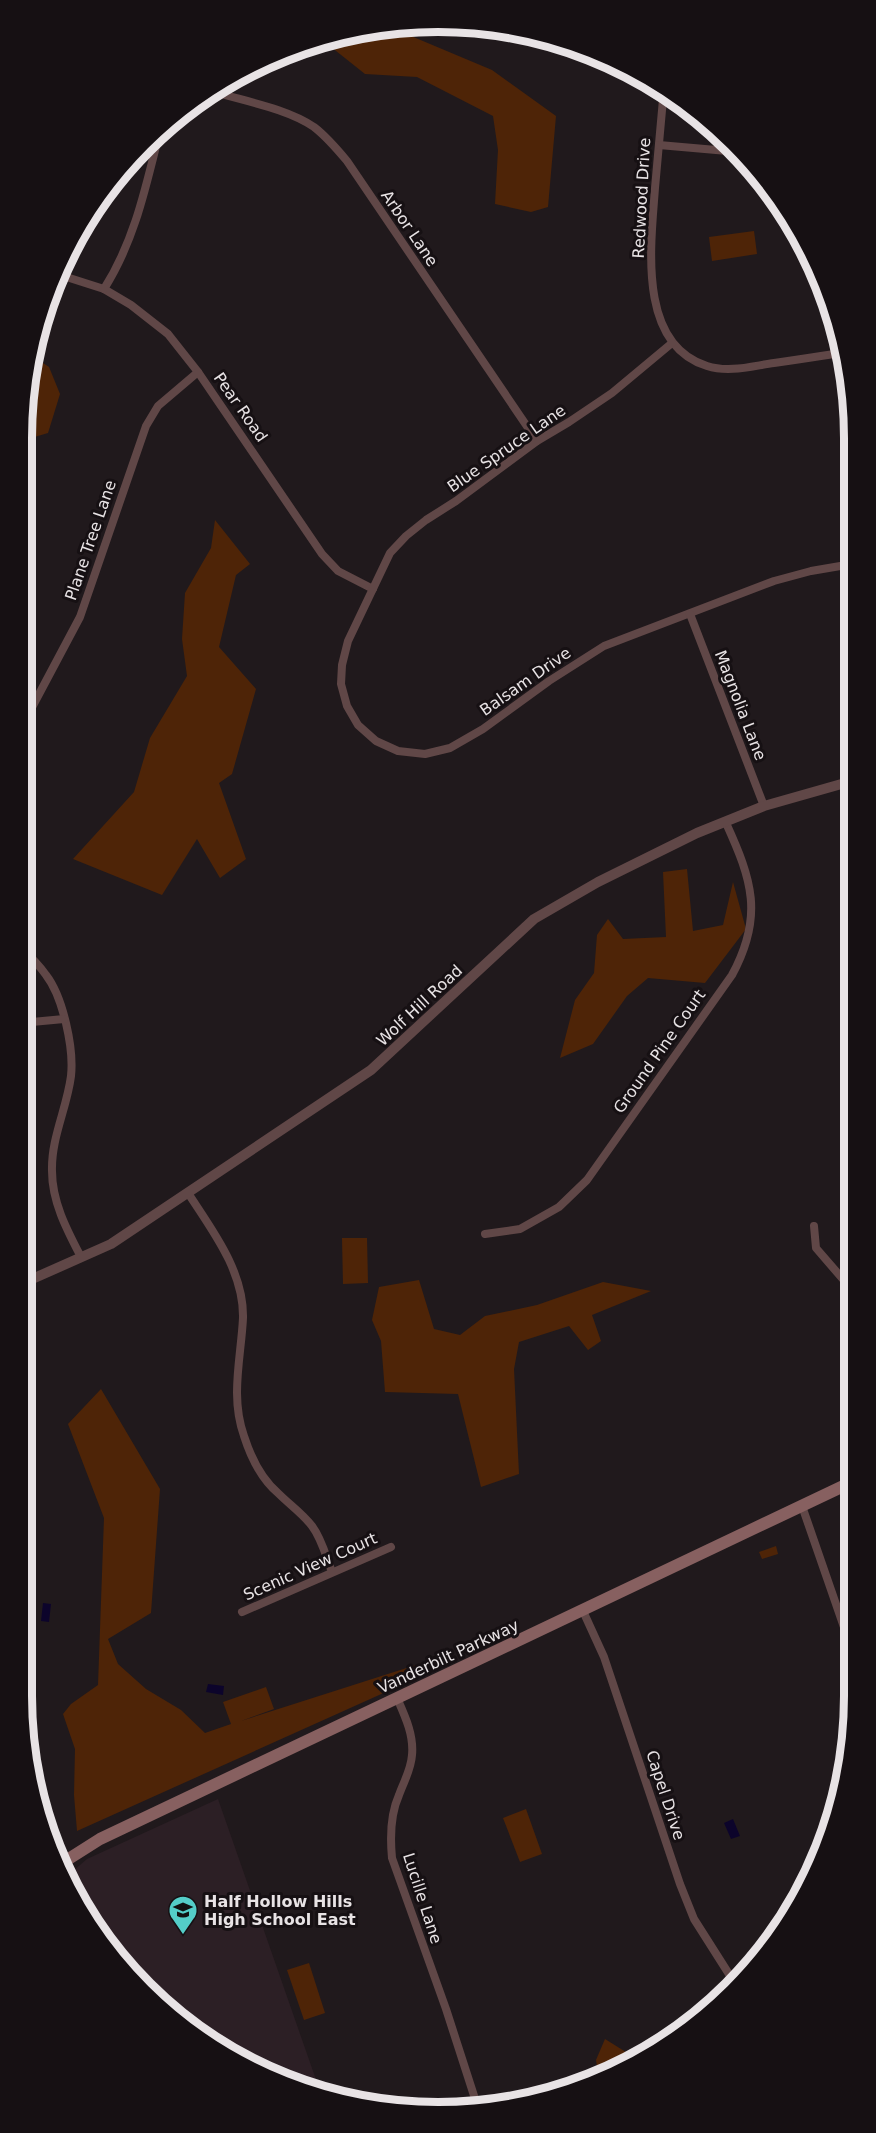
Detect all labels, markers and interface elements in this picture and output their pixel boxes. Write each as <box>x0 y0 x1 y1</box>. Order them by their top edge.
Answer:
street label: Redwood Drive <box>629 137 654 259</box>
street label: Arbor Lane <box>377 187 442 270</box>
street label: Pear Road <box>210 369 271 446</box>
street label: Blue Spruce Lane <box>444 400 569 496</box>
street label: Plane Tree Lane <box>61 477 120 603</box>
street label: Balsam Drive <box>476 643 574 720</box>
street label: Magnolia Lane <box>711 648 770 763</box>
street label: Wolf Hill Road <box>372 961 466 1050</box>
street label: Ground Pine Court <box>610 986 709 1117</box>
street label: Scenic View Court <box>240 1528 380 1604</box>
street label: Vanderbilt Parkway <box>375 1615 522 1698</box>
street label: Capel Drive <box>642 1748 689 1842</box>
street label: Lucille Lane <box>399 1850 446 1946</box>
place label: Half Hollow Hills High School East <box>204 1892 356 1929</box>
school or university icon: Half Hollow Hills High School East <box>167 1894 199 1936</box>

